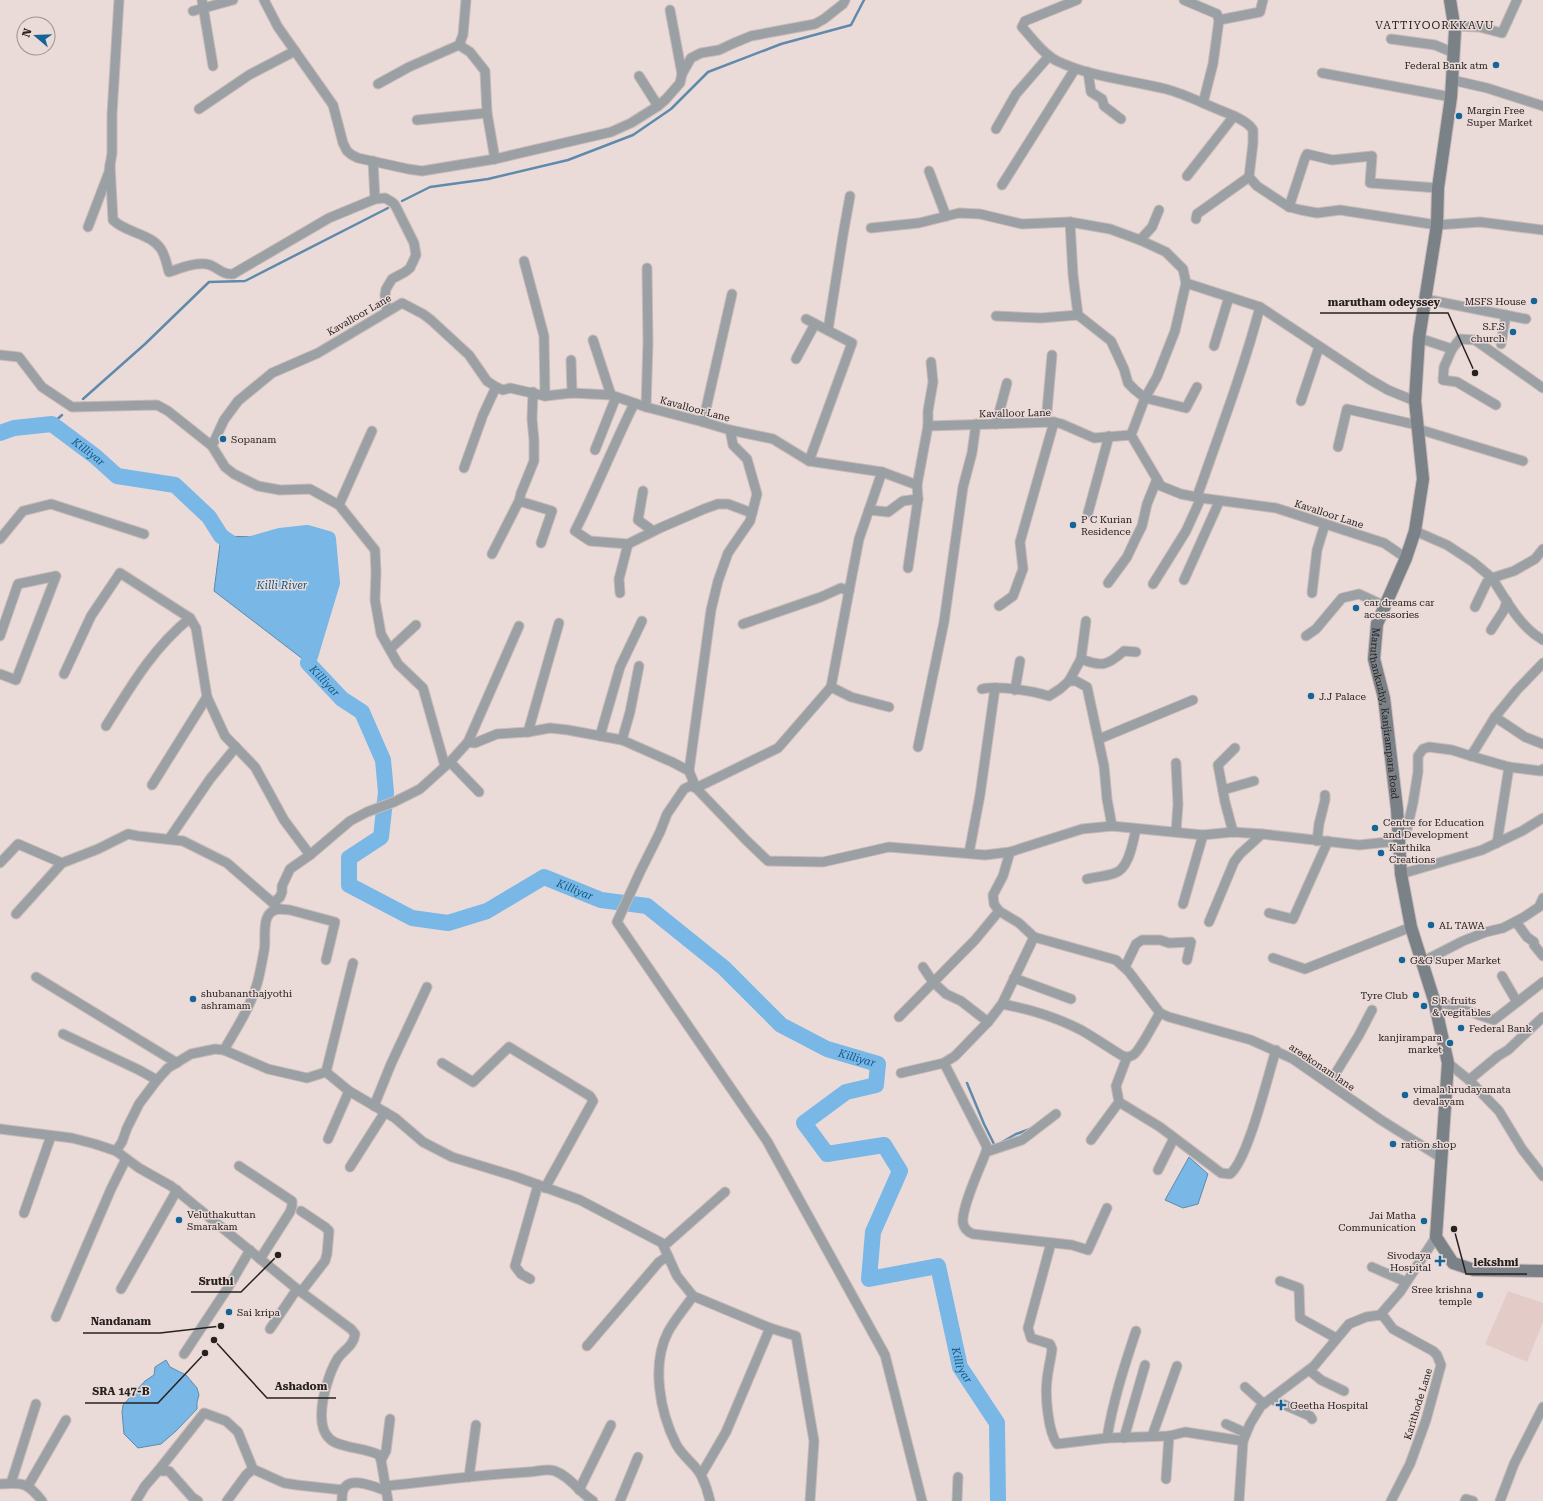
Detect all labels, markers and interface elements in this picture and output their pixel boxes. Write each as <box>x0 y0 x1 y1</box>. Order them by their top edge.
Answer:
north arrow <box>16 16 56 56</box>
district label: VATTIYOORKKAVU <box>1375 19 1495 32</box>
text: N <box>19 26 35 39</box>
place label: Federal Bank atm <box>1405 60 1488 71</box>
marker: Federal Bank atm <box>1491 60 1501 70</box>
place label: Margin Free Super Market <box>1467 105 1533 128</box>
marker: Margin Free Super Market <box>1454 111 1464 121</box>
callout: marutham odeyssey <box>1320 290 1448 313</box>
street label: Kavalloor Lane <box>325 292 393 338</box>
text: marutham odeyssey <box>1328 296 1441 309</box>
place label: MSFS House <box>1465 296 1527 307</box>
marker: MSFS House <box>1529 296 1539 306</box>
place label: S.F.S church <box>1471 321 1506 344</box>
marker: S.F.S church <box>1508 327 1518 337</box>
street label: Kavalloor Lane <box>659 394 732 424</box>
street label: Kavalloor Lane <box>979 407 1052 419</box>
water label: Killiyar <box>69 434 108 469</box>
marker: Sopanam <box>218 434 228 444</box>
place label: Sopanam <box>231 434 276 445</box>
street label: Kavalloor Lane <box>1293 498 1365 531</box>
place label: P C Kurian Residence <box>1081 514 1133 537</box>
marker: P C Kurian Residence <box>1068 520 1078 530</box>
water label: Killi River <box>256 579 308 592</box>
place label: car dreams car accessories <box>1364 597 1434 620</box>
marker: car dreams car accessories <box>1351 603 1361 613</box>
street label: Maruthankuzhy, Kanjirampara Road <box>1368 627 1401 800</box>
water label: Killiyar <box>306 662 343 699</box>
marker: J.J Palace <box>1306 691 1316 701</box>
place label: J.J Palace <box>1319 691 1366 702</box>
place label: Centre for Education and Development <box>1383 817 1485 840</box>
marker: Centre for Education and Development <box>1370 823 1380 833</box>
place label: Karthika Creations <box>1389 842 1436 865</box>
marker: Karthika Creations <box>1376 848 1386 858</box>
water label: Killiyar <box>554 876 596 903</box>
marker: AL TAWA <box>1426 920 1436 930</box>
place label: AL TAWA <box>1439 920 1484 931</box>
marker: G&G Super Market <box>1397 955 1407 965</box>
place label: G&G Super Market <box>1410 955 1501 966</box>
place label: shubananthajyothi ashramam <box>201 988 292 1011</box>
place label: Tyre Club <box>1360 990 1408 1001</box>
marker: Tyre Club <box>1411 990 1421 1000</box>
marker: shubananthajyothi ashramam <box>188 994 198 1004</box>
place label: S R fruits & vegitables <box>1432 995 1491 1018</box>
marker: S R fruits & vegitables <box>1419 1001 1429 1011</box>
marker: Federal Bank <box>1456 1023 1466 1033</box>
place label: Federal Bank <box>1469 1023 1532 1034</box>
place label: kanjirampara market <box>1378 1032 1443 1055</box>
marker: kanjirampara market <box>1445 1038 1455 1048</box>
street label: areekonam lane <box>1287 1041 1357 1093</box>
water label: Killiyar <box>836 1046 877 1070</box>
place label: vimala hrudayamata devalayam <box>1413 1084 1511 1107</box>
marker: vimala hrudayamata devalayam <box>1400 1090 1410 1100</box>
marker: ration shop <box>1388 1139 1398 1149</box>
place label: ration shop <box>1401 1139 1457 1150</box>
place label: Veluthakuttan Smarakam <box>187 1209 256 1232</box>
place label: Jai Matha Communication <box>1338 1210 1417 1233</box>
marker: Veluthakuttan Smarakam <box>174 1215 184 1225</box>
marker: Jai Matha Communication <box>1419 1216 1429 1226</box>
place label: Sivodaya Hospital <box>1387 1250 1432 1273</box>
callout: lekshmi <box>1466 1251 1527 1274</box>
marker: Sivodaya Hospital <box>1434 1255 1446 1267</box>
text: lekshmi <box>1474 1256 1519 1269</box>
callout: Sruthi <box>191 1269 241 1292</box>
text: Sruthi <box>199 1275 234 1288</box>
place label: Sree krishna temple <box>1411 1284 1473 1307</box>
marker: Sree krishna temple <box>1475 1290 1485 1300</box>
marker: Sai kripa <box>224 1307 234 1317</box>
place label: Sai kripa <box>237 1307 281 1318</box>
callout: Nandanam <box>83 1310 160 1333</box>
text: Nandanam <box>91 1315 152 1328</box>
water label: Killiyar <box>949 1345 975 1386</box>
street label: Karithode Lane <box>1402 1366 1434 1441</box>
callout: Ashadom <box>267 1375 336 1398</box>
callout: SRA 147-B <box>85 1380 158 1403</box>
text: Ashadom <box>275 1380 328 1393</box>
text: SRA 147-B <box>92 1385 150 1398</box>
marker: Geetha Hospital <box>1275 1399 1287 1411</box>
place label: Geetha Hospital <box>1290 1400 1368 1411</box>

